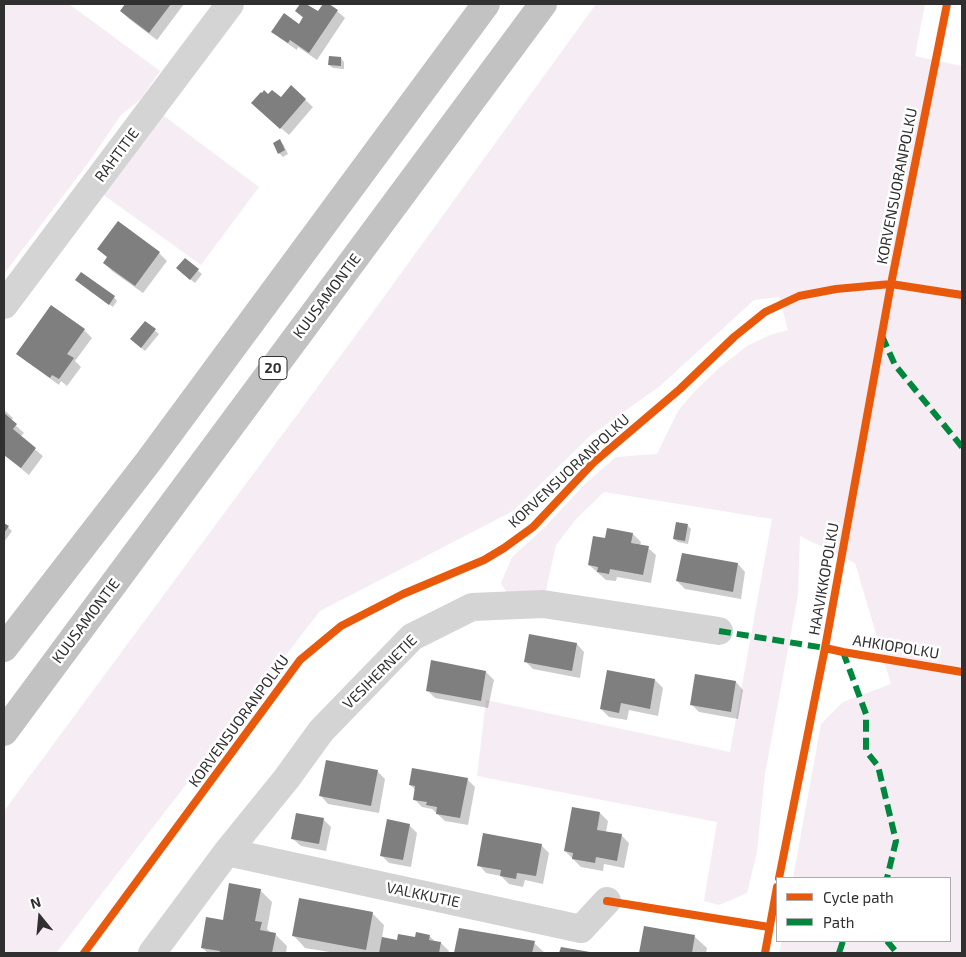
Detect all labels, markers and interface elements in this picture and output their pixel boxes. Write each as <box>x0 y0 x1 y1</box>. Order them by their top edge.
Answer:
street label: KORVENSUORANPOLKU <box>873 106 921 266</box>
street label: RAHTITIE <box>91 125 143 185</box>
street label: KUUSAMONTIE <box>289 250 365 342</box>
road number: 20 <box>259 356 287 379</box>
street label: KORVENSUORANPOLKU <box>505 410 633 532</box>
street label: HAAVIKKOPOLKU <box>805 521 843 637</box>
street label: KUUSAMONTIE <box>48 575 124 667</box>
street label: VESIHERNETIE <box>339 631 421 713</box>
street label: AHKIOPOLKU <box>851 631 941 663</box>
street label: KORVENSUORANPOLKU <box>185 651 293 791</box>
legend <box>776 877 951 942</box>
street label: VALKKUTIE <box>385 878 461 912</box>
text: Cycle path <box>823 888 894 906</box>
north arrow <box>15 892 65 942</box>
text: N <box>28 893 43 912</box>
text: Path <box>823 913 854 931</box>

